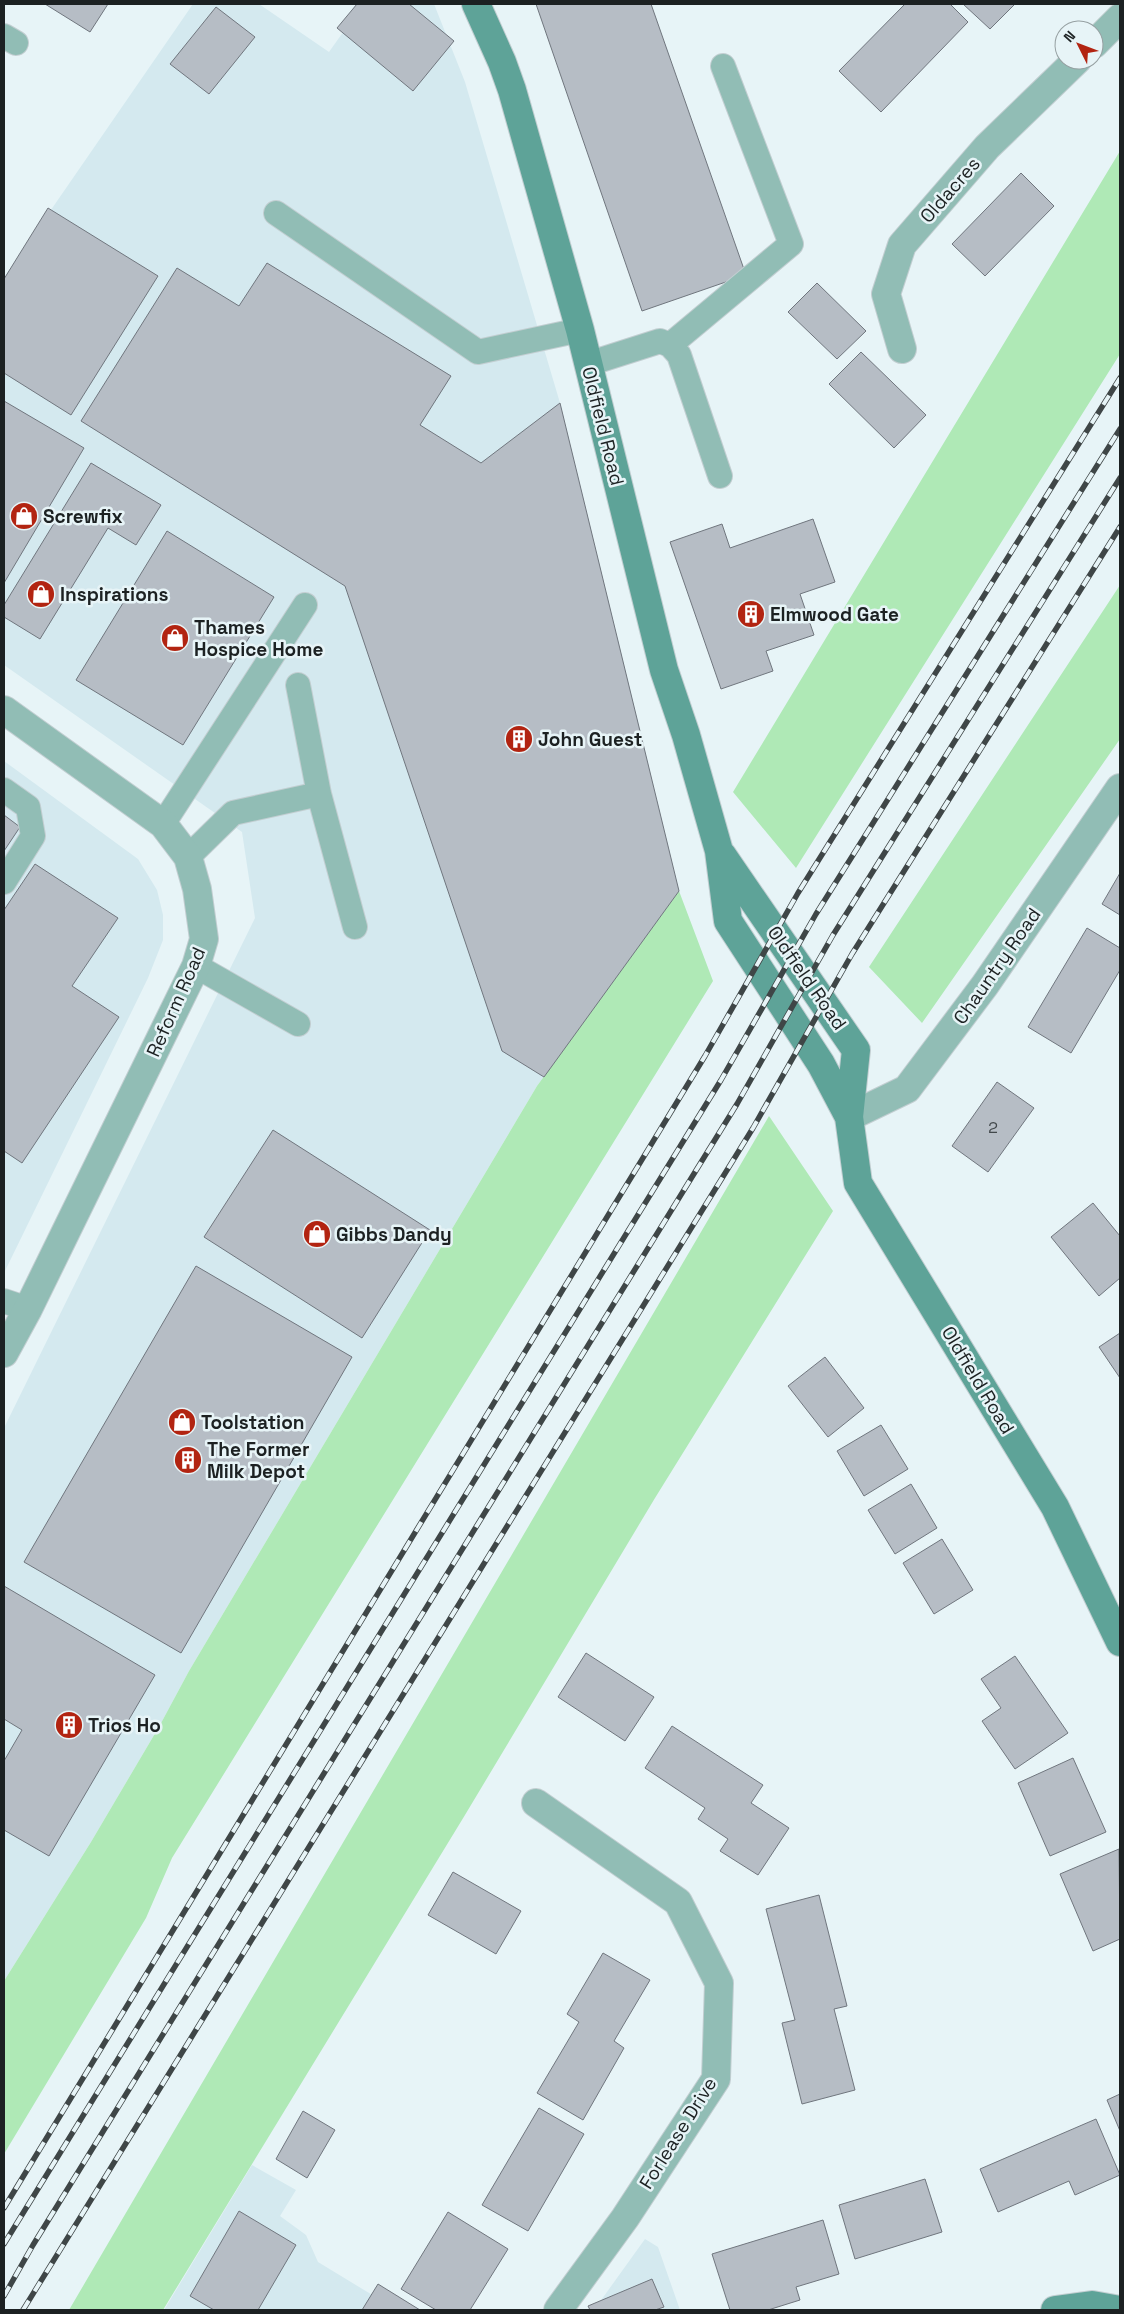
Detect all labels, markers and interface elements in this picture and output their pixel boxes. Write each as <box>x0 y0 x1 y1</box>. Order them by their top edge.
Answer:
north arrow <box>1054 20 1104 70</box>
text: N <box>1060 27 1079 46</box>
street label: Oldacres <box>914 152 986 228</box>
street label: Oldfield Road <box>576 364 630 488</box>
shop icon: Screwfix <box>9 501 39 531</box>
place label: Screwfix <box>43 504 123 529</box>
shop icon: Inspirations <box>26 579 56 609</box>
place label: Inspirations <box>60 582 168 607</box>
building icon: Elmwood Gate <box>736 599 766 629</box>
place label: Elmwood Gate <box>770 602 899 627</box>
place label: Thames Hospice Home <box>194 615 323 662</box>
shop icon: Thames Hospice Home <box>160 623 190 653</box>
building icon: John Guest <box>504 724 534 754</box>
place label: John Guest <box>538 727 642 752</box>
street label: Chauntry Road <box>948 903 1046 1029</box>
street label: Oldfield Road <box>762 921 852 1035</box>
street label: Reform Road <box>141 943 211 1061</box>
house number: 2 <box>988 1117 998 1138</box>
shop icon: Gibbs Dandy <box>302 1219 332 1249</box>
place label: Gibbs Dandy <box>336 1222 452 1247</box>
street label: Oldfield Road <box>936 1321 1020 1439</box>
shop icon: Toolstation <box>167 1407 197 1437</box>
place label: Toolstation <box>201 1410 304 1435</box>
place label: The Former Milk Depot <box>207 1437 310 1484</box>
building icon: The Former Milk Depot <box>173 1445 203 1475</box>
building icon: Trios Ho <box>54 1710 84 1740</box>
place label: Trios Ho <box>88 1713 161 1738</box>
street label: Forlease Drive <box>634 2072 722 2194</box>

